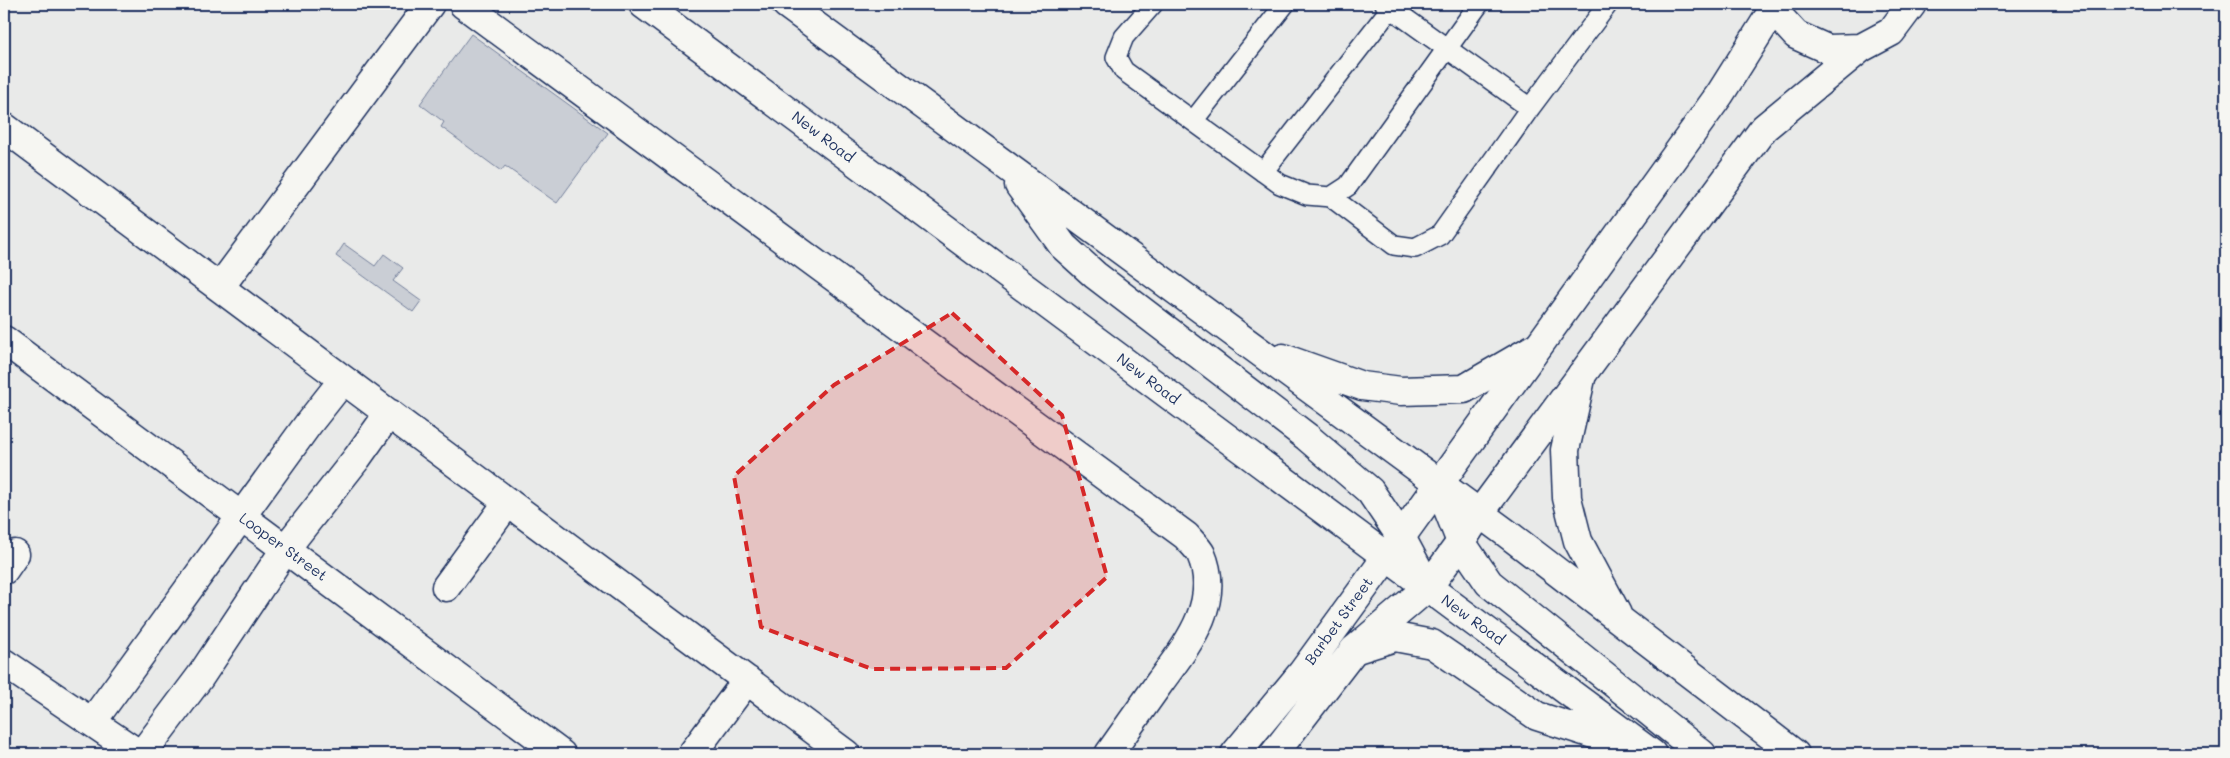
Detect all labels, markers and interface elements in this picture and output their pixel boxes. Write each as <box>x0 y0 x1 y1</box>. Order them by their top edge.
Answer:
street label: New Road <box>788 106 859 167</box>
street label: New Road <box>1113 348 1184 409</box>
street label: Looper Street <box>236 507 332 585</box>
street label: Barbet Street <box>1299 572 1377 668</box>
street label: New Road <box>1438 589 1509 649</box>

